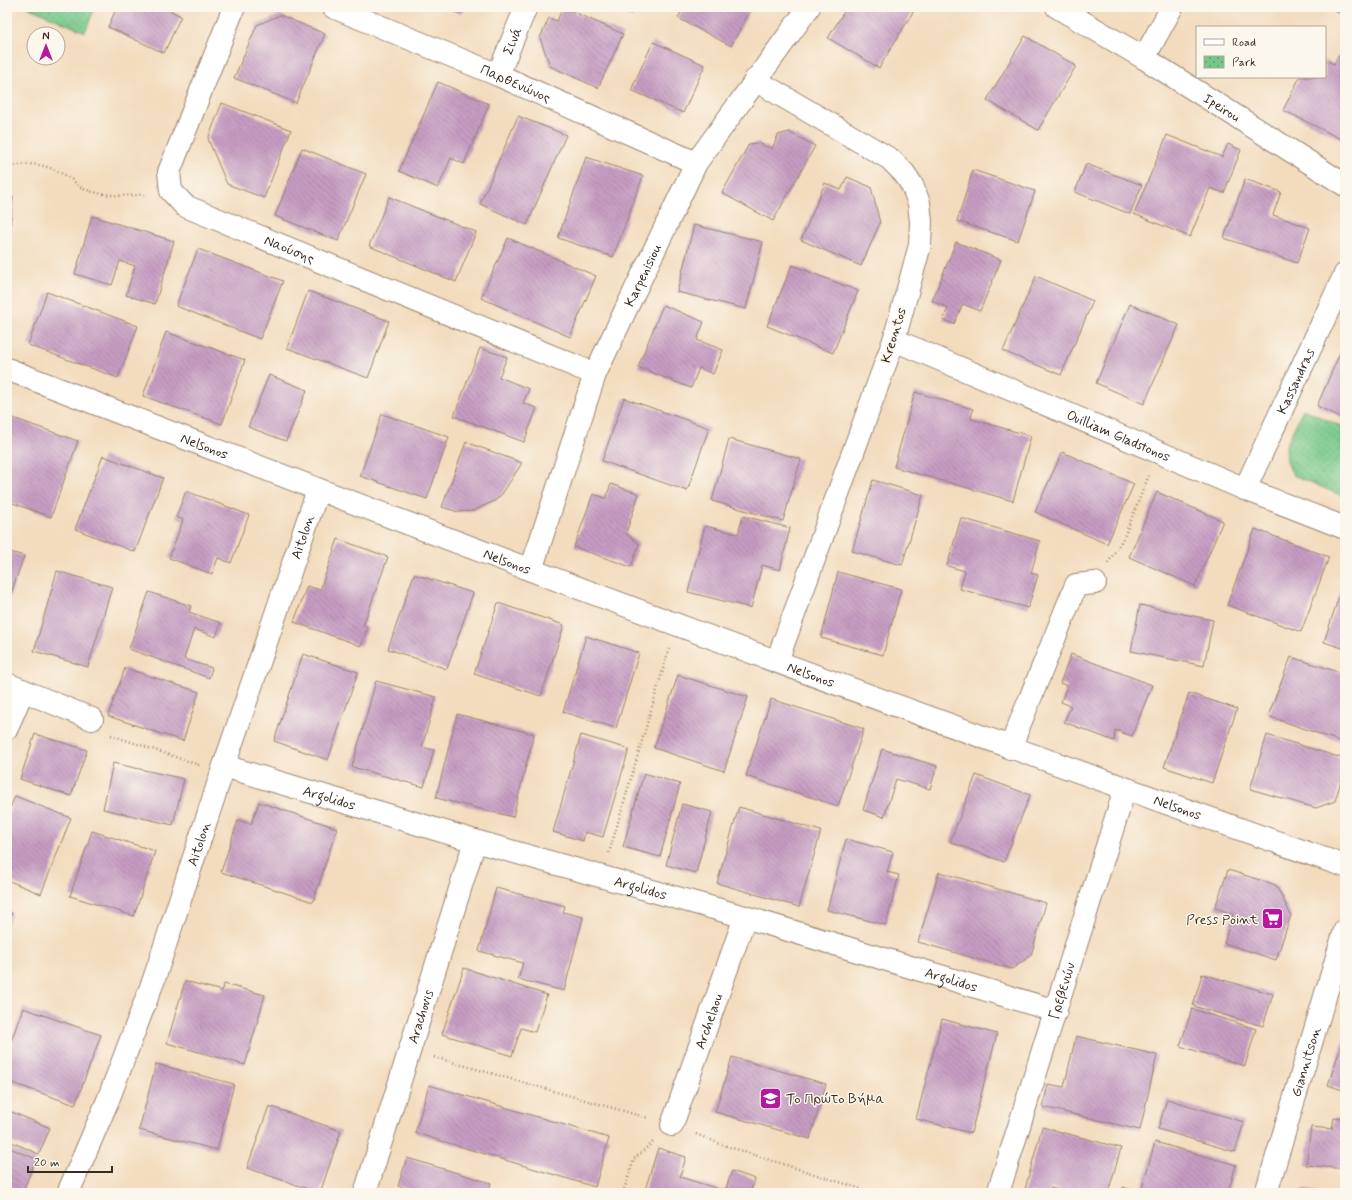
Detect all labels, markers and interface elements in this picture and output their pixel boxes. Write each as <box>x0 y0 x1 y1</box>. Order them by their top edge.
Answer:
street label: Σινά <box>499 24 527 58</box>
north arrow <box>26 26 66 66</box>
legend <box>1196 26 1326 78</box>
text: N <box>42 30 50 44</box>
text: Road <box>1232 35 1256 51</box>
text: Park <box>1232 55 1256 71</box>
street label: Παρθενώνος <box>478 61 553 107</box>
street label: Ipeirou <box>1200 90 1243 126</box>
street label: Ναούσης <box>261 231 317 268</box>
street label: Karpenisiou <box>621 241 666 310</box>
street label: Kreontos <box>877 305 911 365</box>
street label: Kassandras <box>1273 346 1319 417</box>
street label: Ouilliam Gladstonos <box>1064 406 1173 466</box>
street label: Nelsonos <box>178 429 230 464</box>
street label: Aitolon <box>287 513 319 562</box>
street label: Nelsonos <box>481 545 533 579</box>
street label: Nelsonos <box>784 658 837 692</box>
street label: Argolidos <box>301 782 358 815</box>
street label: Nelsonos <box>1151 791 1204 825</box>
street label: Aitolon <box>184 820 215 869</box>
street label: Argolidos <box>612 873 669 905</box>
supermarket icon: Press Point <box>1260 906 1286 932</box>
place label: Press Point <box>1186 911 1259 929</box>
street label: Γρεβενών <box>1045 960 1080 1022</box>
street label: Argolidos <box>923 964 979 997</box>
street label: Arachovis <box>404 988 438 1046</box>
street label: Archelaou <box>691 991 727 1052</box>
street label: Giannitson <box>1287 1025 1325 1099</box>
school or university icon: Το Πρώτο Βήμα <box>758 1085 784 1111</box>
place label: Το Πρώτο Βήμα <box>786 1090 885 1108</box>
scale bar <box>28 1148 112 1174</box>
text: 20 m <box>34 1155 60 1171</box>

